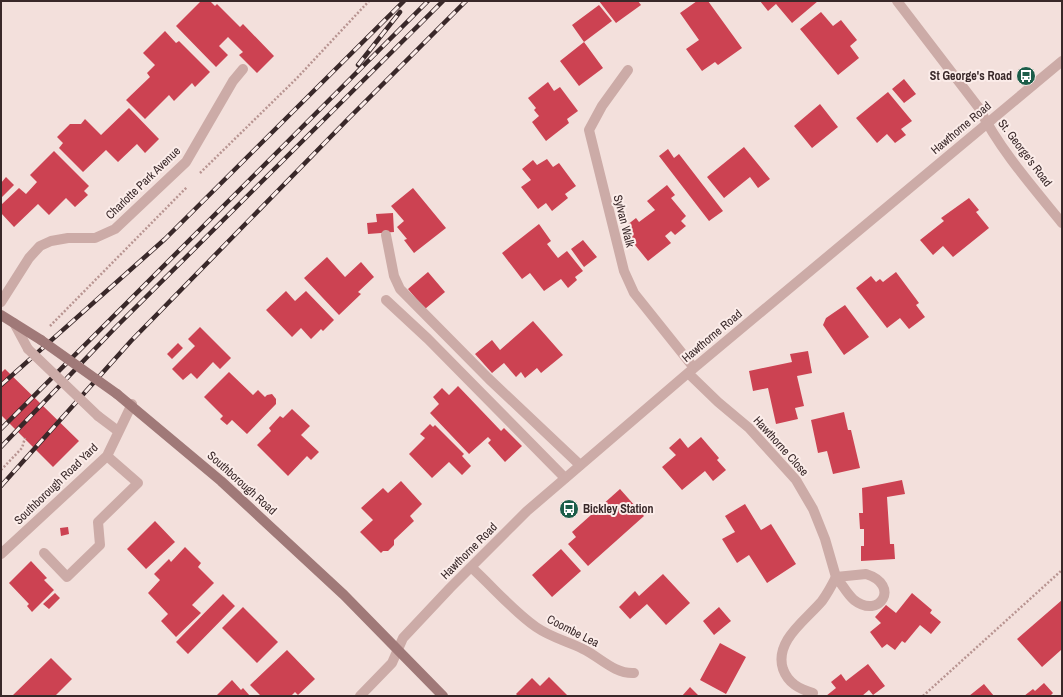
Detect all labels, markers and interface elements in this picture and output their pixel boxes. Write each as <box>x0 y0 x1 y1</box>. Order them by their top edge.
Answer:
bus stop icon: St George's Road <box>1015 65 1037 87</box>
place label: St George's Road <box>930 68 1012 84</box>
street label: Hawthorne Road <box>928 98 994 158</box>
street label: St. George's Road <box>994 116 1056 190</box>
street label: Charlotte Park Avenue <box>102 143 184 223</box>
street label: Sylvan Walk <box>610 193 638 249</box>
street label: Hawthorne Road <box>679 306 745 366</box>
street label: Hawthorne Close <box>750 413 812 479</box>
street label: Southborough Road Yard <box>11 440 101 528</box>
street label: Southborough Road <box>204 448 280 518</box>
bus stop icon: Bickley Station <box>558 498 580 520</box>
place label: Bickley Station <box>583 501 654 517</box>
street label: Hawthorne Road <box>437 519 501 583</box>
street label: Coombe Lea <box>544 611 602 651</box>

